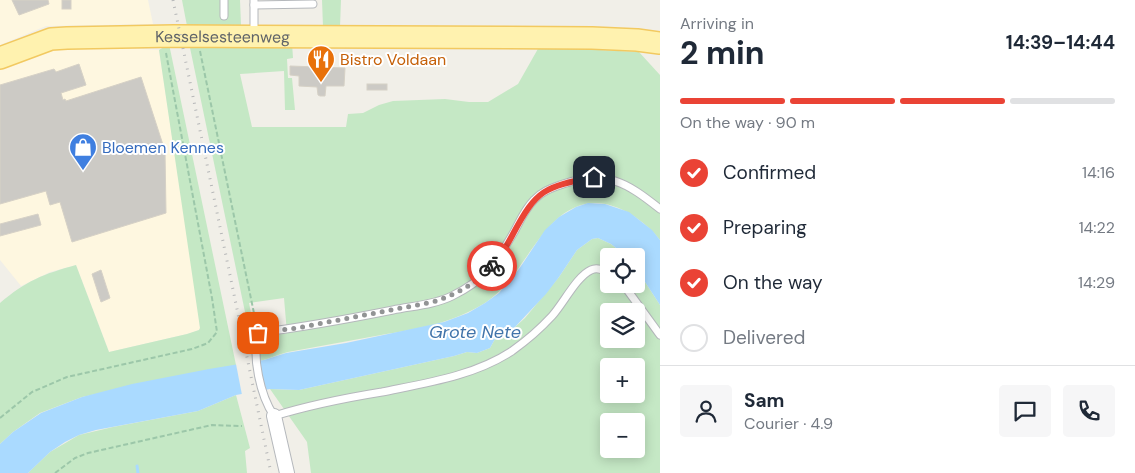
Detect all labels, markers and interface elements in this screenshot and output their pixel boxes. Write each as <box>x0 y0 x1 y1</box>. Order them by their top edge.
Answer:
text: Arriving in <box>680 13 754 34</box>
street label: Kesselsesteenweg <box>155 26 290 48</box>
text: 14:39–14:44 <box>1006 30 1115 55</box>
text: 2 min <box>680 32 765 74</box>
restaurant icon: Bistro Voldaan <box>306 44 336 83</box>
place label: Bistro Voldaan <box>340 49 446 70</box>
text: On the way · 90 m <box>680 112 815 133</box>
shop icon: Bloemen Kennes <box>68 132 98 171</box>
place label: Bloemen Kennes <box>102 137 224 158</box>
pin <box>573 156 615 198</box>
icon: check <box>680 159 708 187</box>
text: Confirmed <box>723 160 816 185</box>
text: 14:16 <box>1082 162 1115 183</box>
icon: home <box>580 163 608 191</box>
icon: check <box>680 214 708 242</box>
text: Preparing <box>723 215 807 240</box>
text: 14:22 <box>1079 217 1115 238</box>
courier <box>467 241 517 291</box>
map controls <box>600 248 645 458</box>
button: locate <box>600 248 645 293</box>
icon: bike <box>478 252 506 280</box>
icon: check <box>680 269 708 297</box>
text: On the way <box>723 270 823 295</box>
text: 14:29 <box>1078 272 1115 293</box>
button: layers <box>600 303 645 348</box>
pin <box>237 312 279 354</box>
icon: bag <box>244 319 272 347</box>
water label: Grote Nete <box>429 320 521 344</box>
text: Delivered <box>723 325 805 350</box>
button: + <box>600 358 645 403</box>
button: person <box>680 385 732 437</box>
button: chat <box>999 385 1051 437</box>
button: phone <box>1063 385 1115 437</box>
text: Sam <box>744 388 785 413</box>
button: − <box>600 413 645 458</box>
text: Courier · 4.9 <box>744 413 833 434</box>

